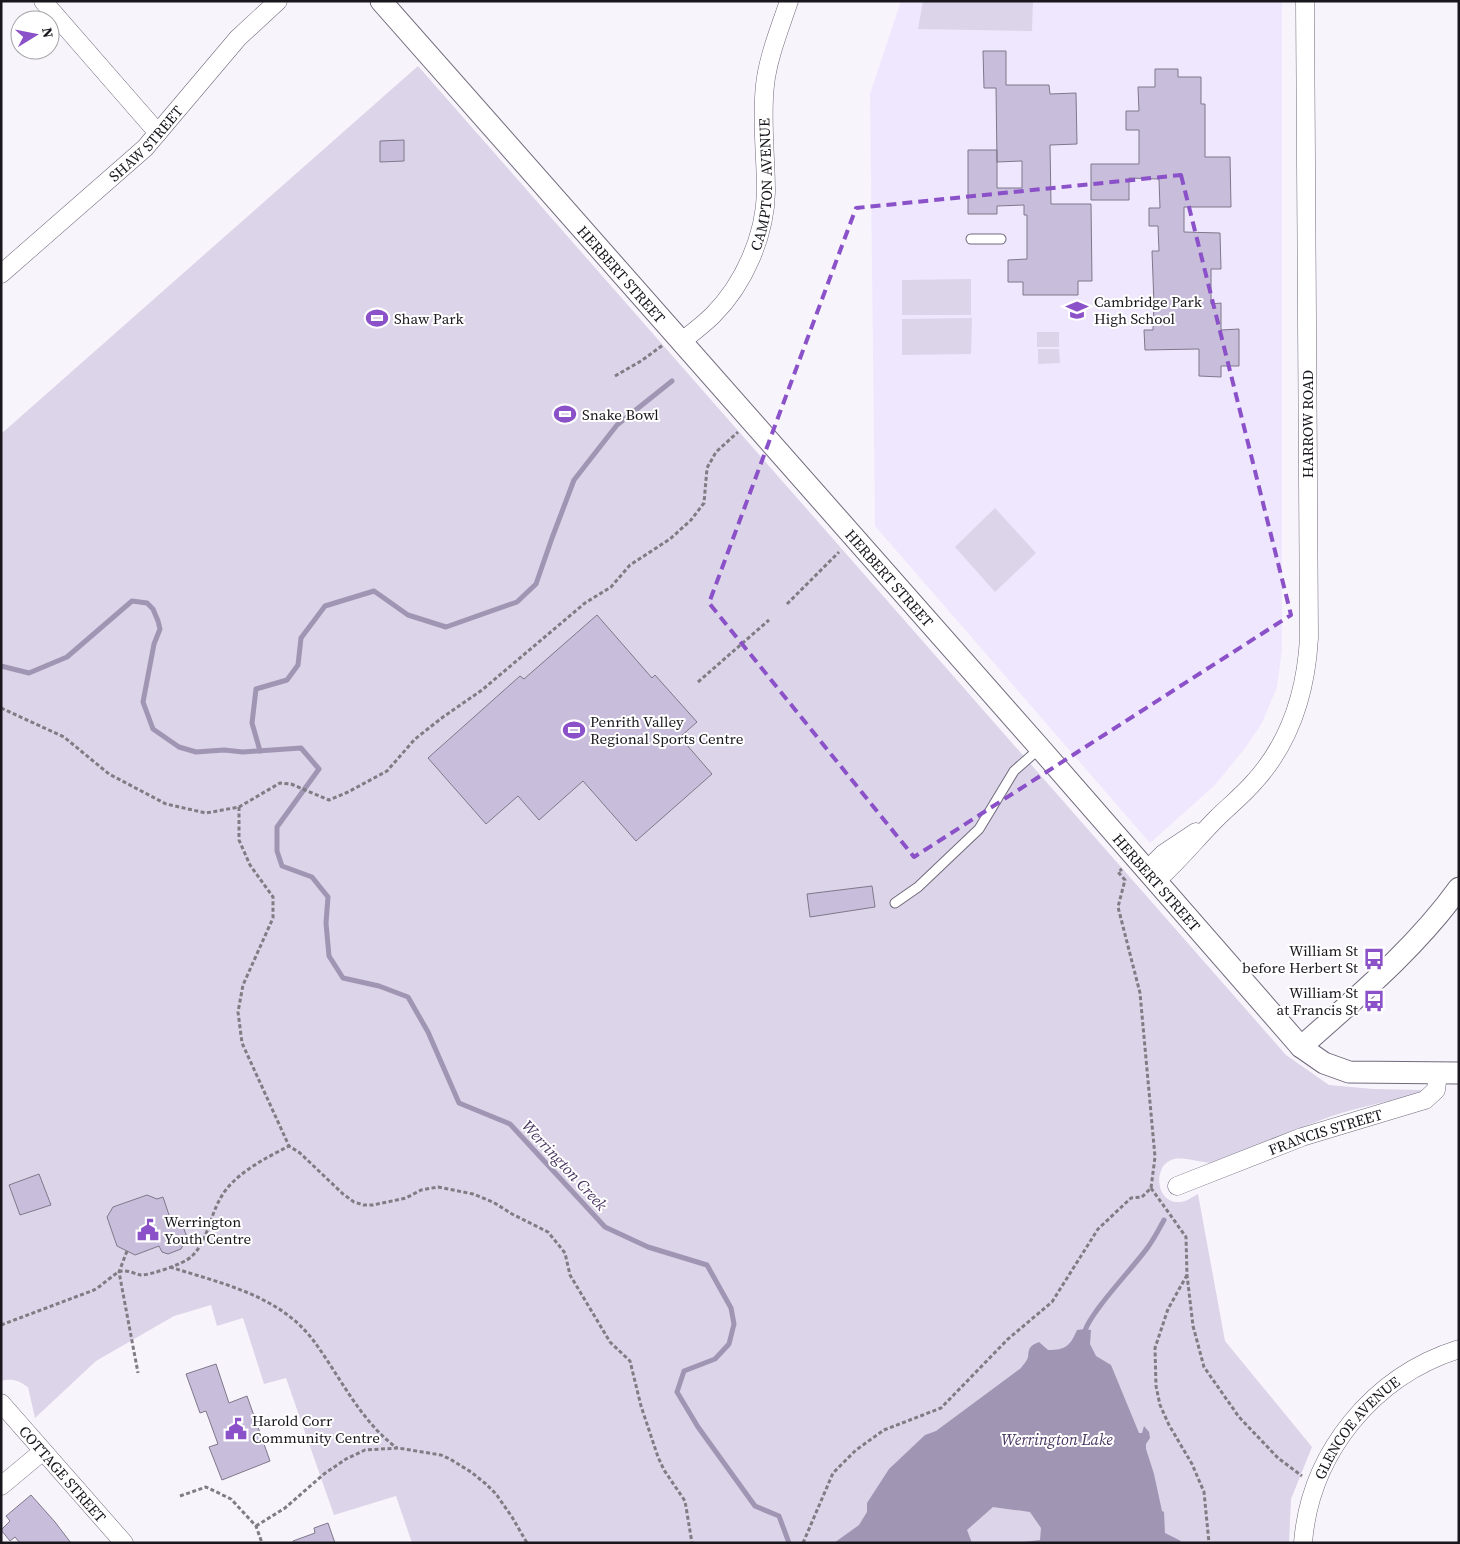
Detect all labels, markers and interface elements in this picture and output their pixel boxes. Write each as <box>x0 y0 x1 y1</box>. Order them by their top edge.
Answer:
north arrow <box>10 10 60 60</box>
text: N <box>37 26 59 40</box>
street label: SHAW STREET <box>104 101 187 186</box>
street label: CAMPTON AVENUE <box>744 118 777 254</box>
street label: HERBERT STREET <box>573 221 671 327</box>
place label: Cambridge Park High School <box>1094 291 1203 329</box>
school or university icon: Cambridge Park High School <box>1064 297 1090 323</box>
sports icon: Shaw Park <box>364 305 390 331</box>
place label: Shaw Park <box>394 308 464 329</box>
street label: HARROW ROAD <box>1297 370 1318 478</box>
sports icon: Snake Bowl <box>552 401 578 427</box>
place label: Snake Bowl <box>582 404 659 425</box>
street label: HERBERT STREET <box>841 524 939 631</box>
place label: Penrith Valley Regional Sports Centre <box>590 711 744 749</box>
sports icon: Penrith Valley Regional Sports Centre <box>561 717 587 743</box>
street label: HERBERT STREET <box>1108 828 1206 936</box>
place label: William St before Herbert St <box>1242 940 1358 978</box>
bus stop icon: William St before Herbert St <box>1361 946 1387 972</box>
place label: William St at Francis St <box>1277 982 1358 1020</box>
bus stop icon: William St at Francis St <box>1361 988 1387 1014</box>
street label: FRANCIS STREET <box>1265 1103 1385 1160</box>
water label: Werrington Creek <box>517 1115 613 1215</box>
place label: Werrington Youth Centre <box>164 1211 252 1249</box>
public building icon: Werrington Youth Centre <box>135 1217 161 1243</box>
street label: GLENCOE AVENUE <box>1309 1371 1404 1483</box>
place label: Harold Corr Community Centre <box>252 1410 380 1448</box>
public building icon: Harold Corr Community Centre <box>223 1416 249 1442</box>
street label: COTTAGE STREET <box>15 1421 111 1527</box>
water label: Werrington Lake <box>1001 1428 1113 1450</box>

